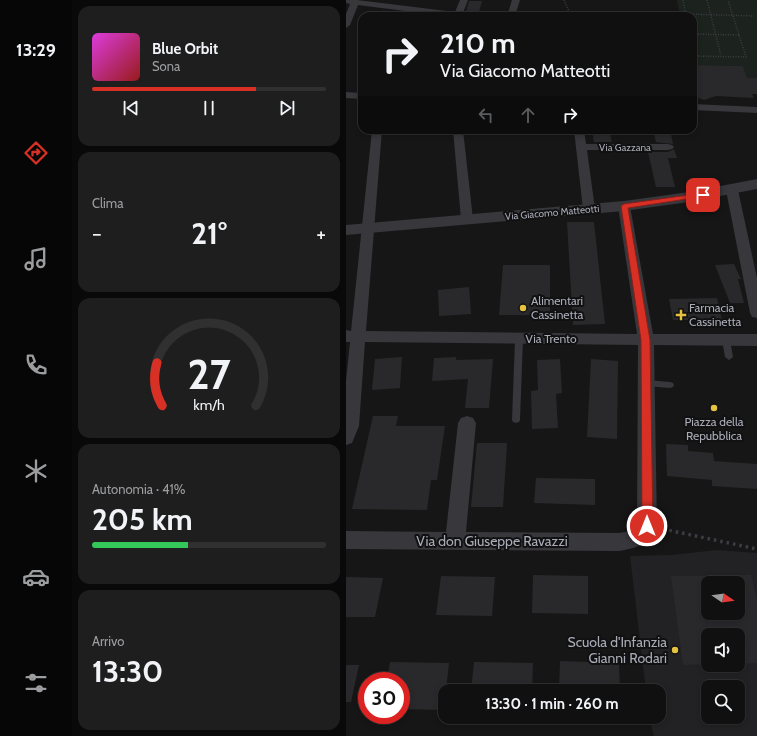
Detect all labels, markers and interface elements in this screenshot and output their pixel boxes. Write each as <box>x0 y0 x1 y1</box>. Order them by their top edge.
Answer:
text: 210 m <box>440 26 516 60</box>
icon: right <box>374 28 426 80</box>
text: 13:29 <box>16 39 56 61</box>
text: Blue Orbit <box>152 40 218 58</box>
text: Sona <box>152 58 180 74</box>
text: Via Giacomo Matteotti <box>440 60 610 82</box>
icon: previous <box>120 97 142 119</box>
icon: pause <box>198 97 220 119</box>
icon: next <box>276 97 298 119</box>
icon: left <box>475 104 497 126</box>
icon: ahead <box>517 104 539 126</box>
icon: right <box>559 104 581 126</box>
icon: directions <box>22 139 50 167</box>
street label: Via Gazzana <box>599 141 651 154</box>
pin <box>686 178 720 212</box>
icon: arrive <box>692 184 714 206</box>
text: Clima <box>92 195 123 211</box>
street label: Via Giacomo Matteotti <box>504 202 600 223</box>
text: 21° <box>191 215 227 252</box>
text: − <box>92 220 102 247</box>
text: + <box>316 220 326 247</box>
icon: music <box>22 245 50 273</box>
place label: Alimentari Cassinetta <box>531 293 584 322</box>
place label: Farmacia Cassinetta <box>689 300 742 329</box>
marker: Alimentari Cassinetta <box>518 303 528 313</box>
marker: Farmacia Cassinetta <box>676 310 686 320</box>
street label: Via Trento <box>525 331 577 346</box>
text: 27 <box>187 349 231 399</box>
icon: phone <box>22 351 50 379</box>
text: km/h <box>193 396 225 414</box>
marker: Piazza della Repubblica <box>709 403 719 413</box>
place label: Piazza della Repubblica <box>684 414 744 443</box>
icon: climate <box>22 457 50 485</box>
text: Autonomia · 41% <box>92 481 185 497</box>
text: 205 km <box>92 501 193 538</box>
position arrow <box>626 505 668 547</box>
street label: Via don Giuseppe Ravazzi <box>416 532 568 550</box>
icon: car <box>22 563 50 591</box>
north arrow <box>701 576 745 620</box>
map controls <box>701 576 745 724</box>
button: sound <box>701 628 745 672</box>
text: Arrivo <box>92 633 124 649</box>
place label: Scuola d'Infanzia Gianni Rodari <box>567 633 667 667</box>
marker: Scuola d'Infanzia Gianni Rodari <box>670 645 680 655</box>
text: 13:30 <box>92 653 163 690</box>
icon: filters <box>22 669 50 697</box>
speed limit sign: 30 <box>358 672 410 724</box>
button: search <box>701 680 745 724</box>
text: 13:30 · 1 min · 260 m <box>485 695 619 713</box>

